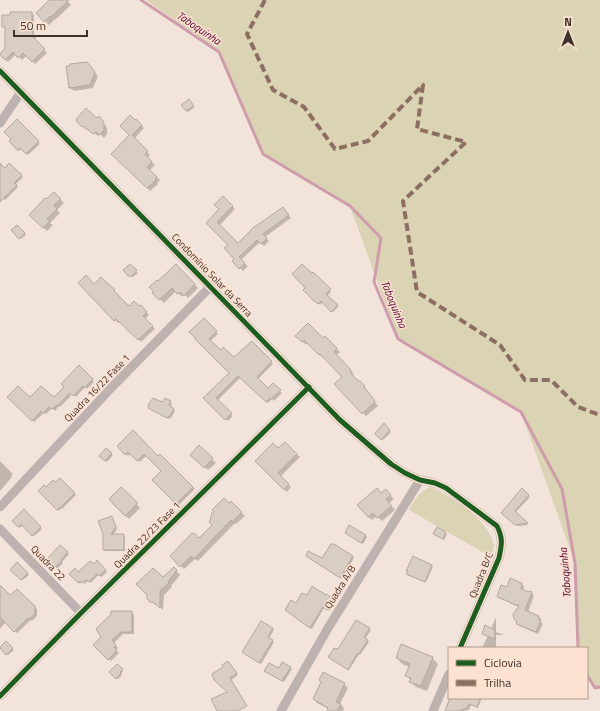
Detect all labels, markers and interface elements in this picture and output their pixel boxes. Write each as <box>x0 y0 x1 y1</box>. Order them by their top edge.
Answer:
water label: Taboquinha <box>174 7 225 49</box>
scale bar <box>14 12 87 38</box>
north arrow <box>548 12 588 52</box>
text: N <box>564 14 572 30</box>
text: 50 m <box>20 16 46 35</box>
street label: Condomínio Solar da Serra <box>168 230 256 320</box>
water label: Taboquinha <box>377 278 411 331</box>
street label: Quadra 16/22 Fase 1 <box>61 351 133 425</box>
street label: Quadra 22/23 Fase 1 <box>110 498 184 572</box>
street label: Quadra 22 <box>27 542 69 584</box>
water label: Taboquinha <box>555 547 575 599</box>
street label: Quadra B/C <box>465 549 497 600</box>
street label: Quadra A/B <box>321 562 359 612</box>
legend <box>448 647 588 699</box>
text: Ciclovia <box>484 653 522 672</box>
text: Trilha <box>484 673 511 692</box>

